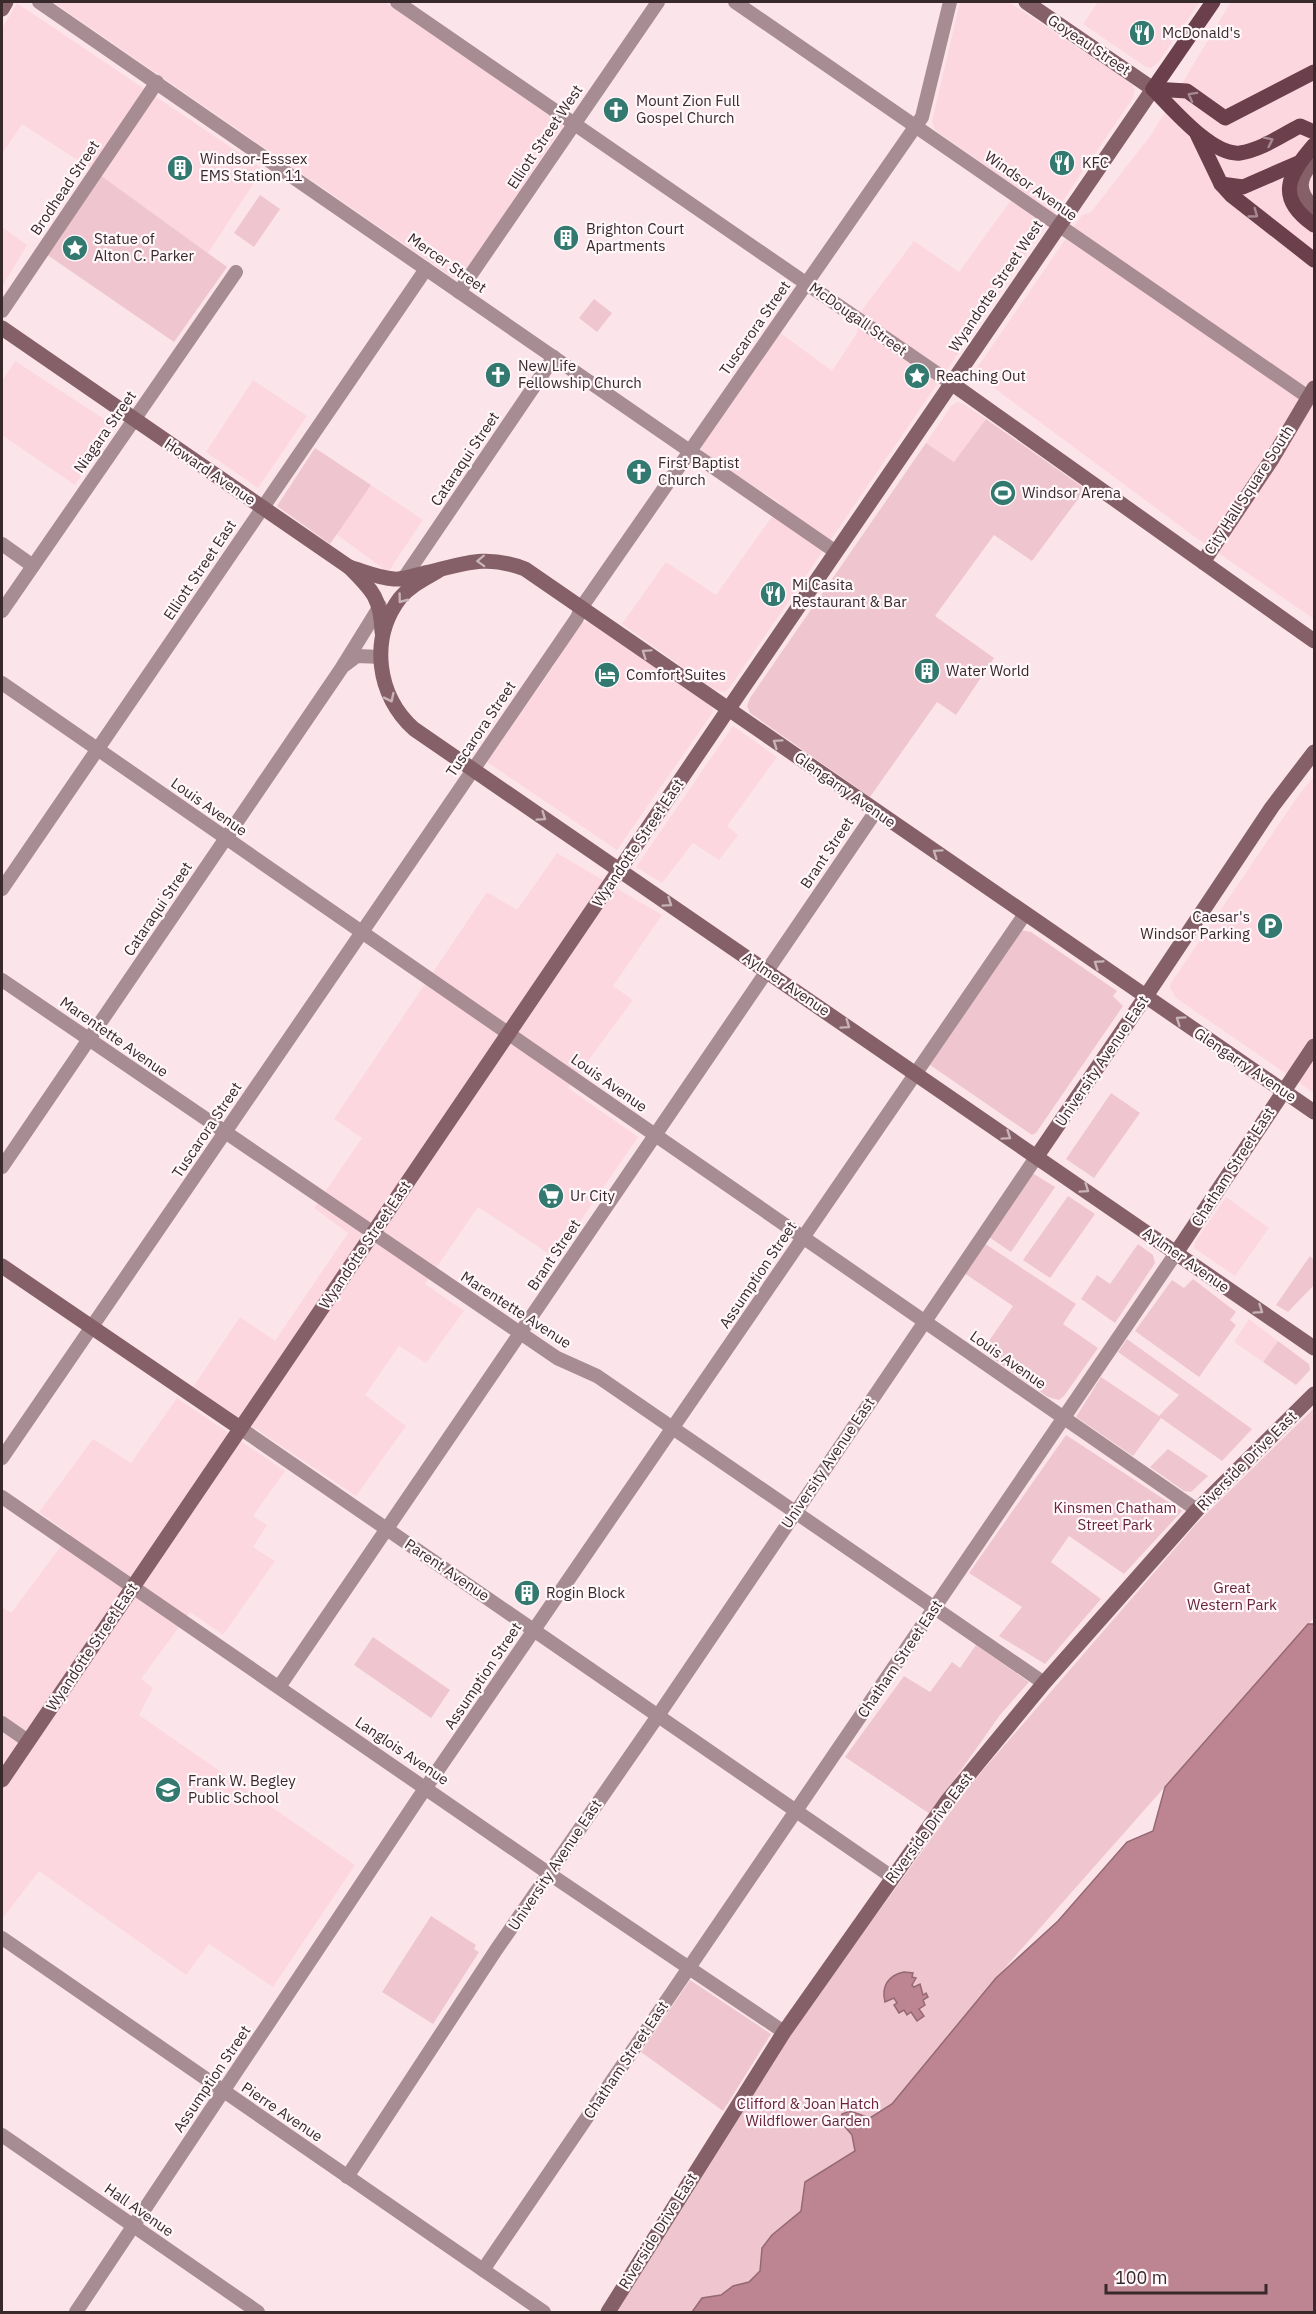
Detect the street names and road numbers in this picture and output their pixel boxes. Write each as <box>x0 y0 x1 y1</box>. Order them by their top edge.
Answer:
street label: Goyeau Street <box>1044 10 1134 79</box>
street label: Elliott Street West <box>503 81 586 192</box>
street label: Brodhead Street <box>26 137 103 239</box>
street label: Windsor Avenue <box>981 146 1081 225</box>
street label: Wyandotte Street West <box>944 216 1047 355</box>
street label: Mercer Street <box>404 229 490 297</box>
street label: Tuscarora Street <box>715 277 794 379</box>
street label: McDougall Street <box>806 278 911 359</box>
street label: Niagara Street <box>69 387 140 477</box>
street label: Cataraqui Street <box>426 408 503 510</box>
street label: City Hall Square South <box>1200 422 1297 558</box>
street label: Howard Avenue <box>161 434 260 509</box>
street label: Elliott Street East <box>159 516 240 623</box>
street label: Tuscarora Street <box>442 677 520 780</box>
street label: Glengarry Avenue <box>791 748 900 832</box>
street label: Louis Avenue <box>167 773 251 840</box>
street label: Wyandotte Street East <box>588 775 687 910</box>
street label: Brant Street <box>796 814 857 892</box>
street label: Cataraqui Street <box>119 858 196 960</box>
street label: Aylmer Avenue <box>739 947 834 1020</box>
street label: Marentette Avenue <box>56 992 172 1081</box>
street label: University Avenue East <box>1051 992 1152 1130</box>
street label: Glengarry Avenue <box>1190 1023 1300 1106</box>
street label: Louis Avenue <box>567 1049 651 1116</box>
street label: Tuscarora Street <box>168 1078 246 1181</box>
street label: Chatham Street East <box>1187 1104 1278 1230</box>
street label: Wyandotte Street East <box>315 1177 414 1312</box>
street label: Brant Street <box>523 1216 584 1294</box>
street label: Assumption Street <box>715 1218 800 1332</box>
street label: Aylmer Avenue <box>1139 1223 1233 1296</box>
street label: Marentette Avenue <box>457 1267 575 1352</box>
street label: Louis Avenue <box>966 1326 1050 1393</box>
street label: University Avenue East <box>777 1394 878 1532</box>
street label: Riverside Drive East <box>1193 1407 1301 1515</box>
street label: Parent Avenue <box>401 1534 493 1605</box>
street label: Wyandotte Street East <box>42 1579 141 1714</box>
street label: Chatham Street East <box>853 1596 946 1721</box>
street label: Assumption Street <box>440 1619 525 1733</box>
street label: Langlois Avenue <box>352 1712 453 1789</box>
street label: Riverside Drive East <box>881 1769 976 1887</box>
street label: University Avenue East <box>504 1796 605 1934</box>
street label: Chatham Street East <box>579 1997 672 2122</box>
street label: Assumption Street <box>169 2022 254 2136</box>
street label: Pierre Avenue <box>238 2077 327 2146</box>
street label: Riverside Drive East <box>614 2169 701 2292</box>
street label: Hall Avenue <box>101 2179 178 2240</box>

